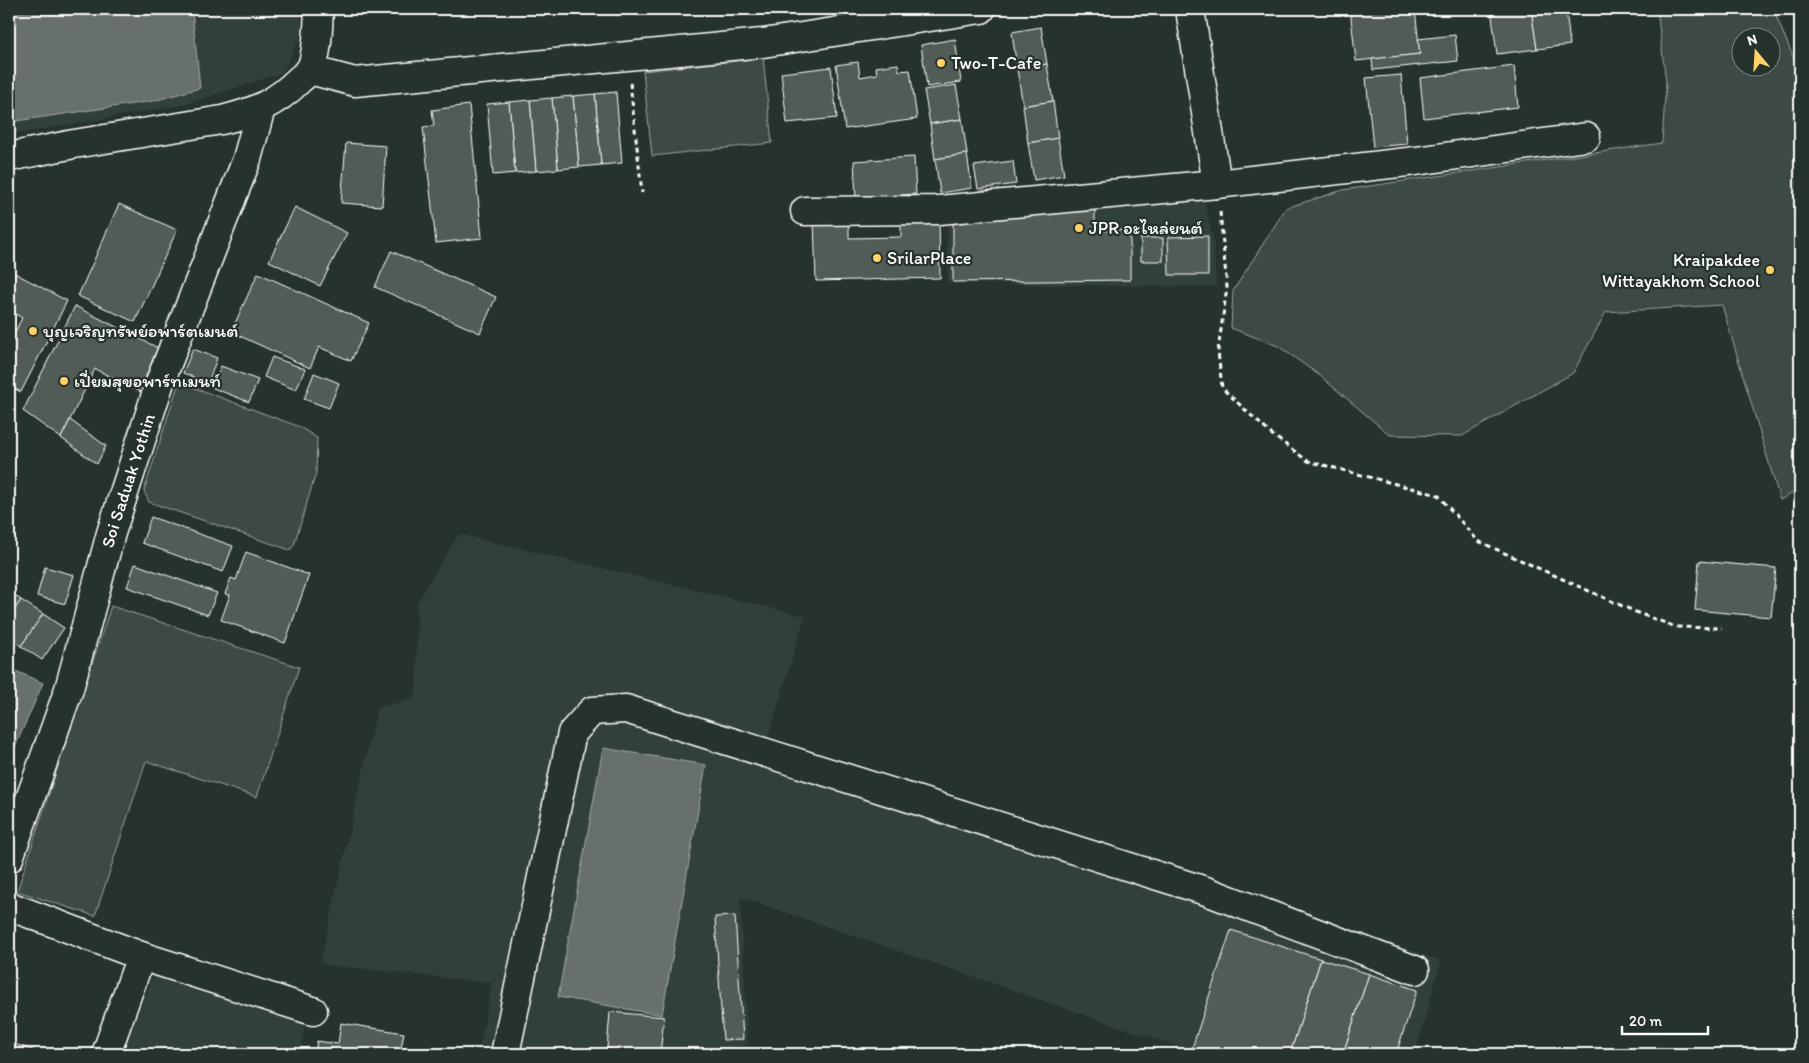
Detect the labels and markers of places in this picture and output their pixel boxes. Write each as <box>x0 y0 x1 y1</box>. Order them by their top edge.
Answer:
place label: Two-T-Cafe <box>951 52 1041 74</box>
marker: Two-T-Cafe <box>935 57 947 69</box>
place label: JPR อะไหล่ยนต์ <box>1089 217 1203 239</box>
marker: JPR อะไหล่ยนต์ <box>1073 222 1085 234</box>
place label: SrilarPlace <box>887 247 971 269</box>
place label: Kraipakdee Wittayakhom School <box>1602 249 1760 292</box>
marker: SrilarPlace <box>871 252 883 264</box>
marker: Kraipakdee Wittayakhom School <box>1764 264 1776 276</box>
place label: บุญเจริญทรัพย์อพาร์ตเมนต์ <box>43 320 239 342</box>
marker: บุญเจริญทรัพย์อพาร์ตเมนต์ <box>27 325 39 337</box>
place label: เปี่ยมสุขอพาร์ทเมนท์ <box>74 369 221 392</box>
marker: เปี่ยมสุขอพาร์ทเมนท์ <box>58 375 70 387</box>

